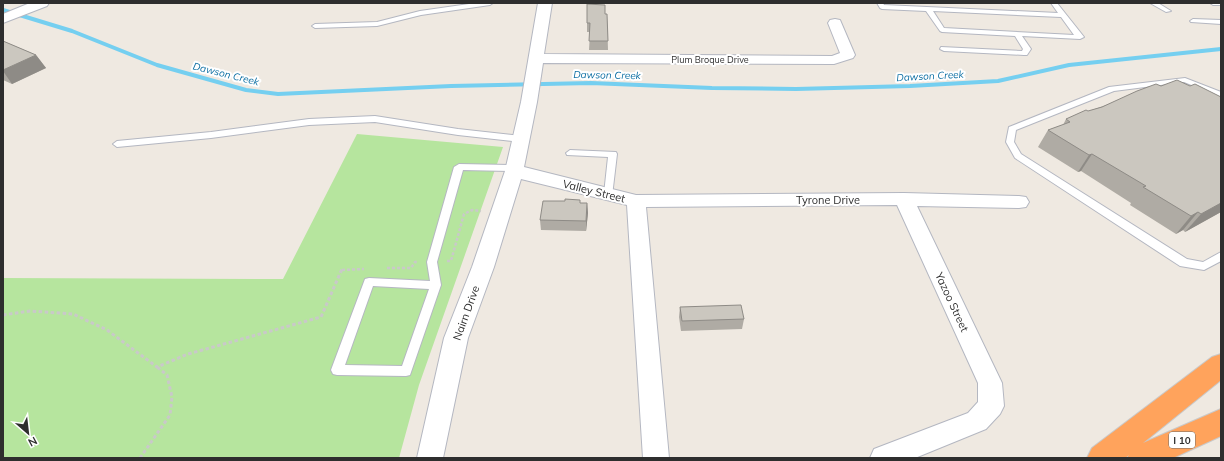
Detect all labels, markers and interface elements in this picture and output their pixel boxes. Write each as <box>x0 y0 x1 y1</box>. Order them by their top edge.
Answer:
street label: Plum Broque Drive <box>671 54 749 65</box>
water label: Dawson Creek <box>192 60 261 89</box>
water label: Dawson Creek <box>573 68 642 82</box>
water label: Dawson Creek <box>896 68 965 84</box>
street label: Valley Street <box>561 176 627 206</box>
street label: Tyrone Drive <box>796 193 860 207</box>
street label: Yazoo Street <box>932 269 972 334</box>
street label: Nairn Drive <box>450 284 482 342</box>
north arrow <box>8 413 48 453</box>
road number: I 10 <box>1169 432 1195 448</box>
text: N <box>26 434 40 450</box>

